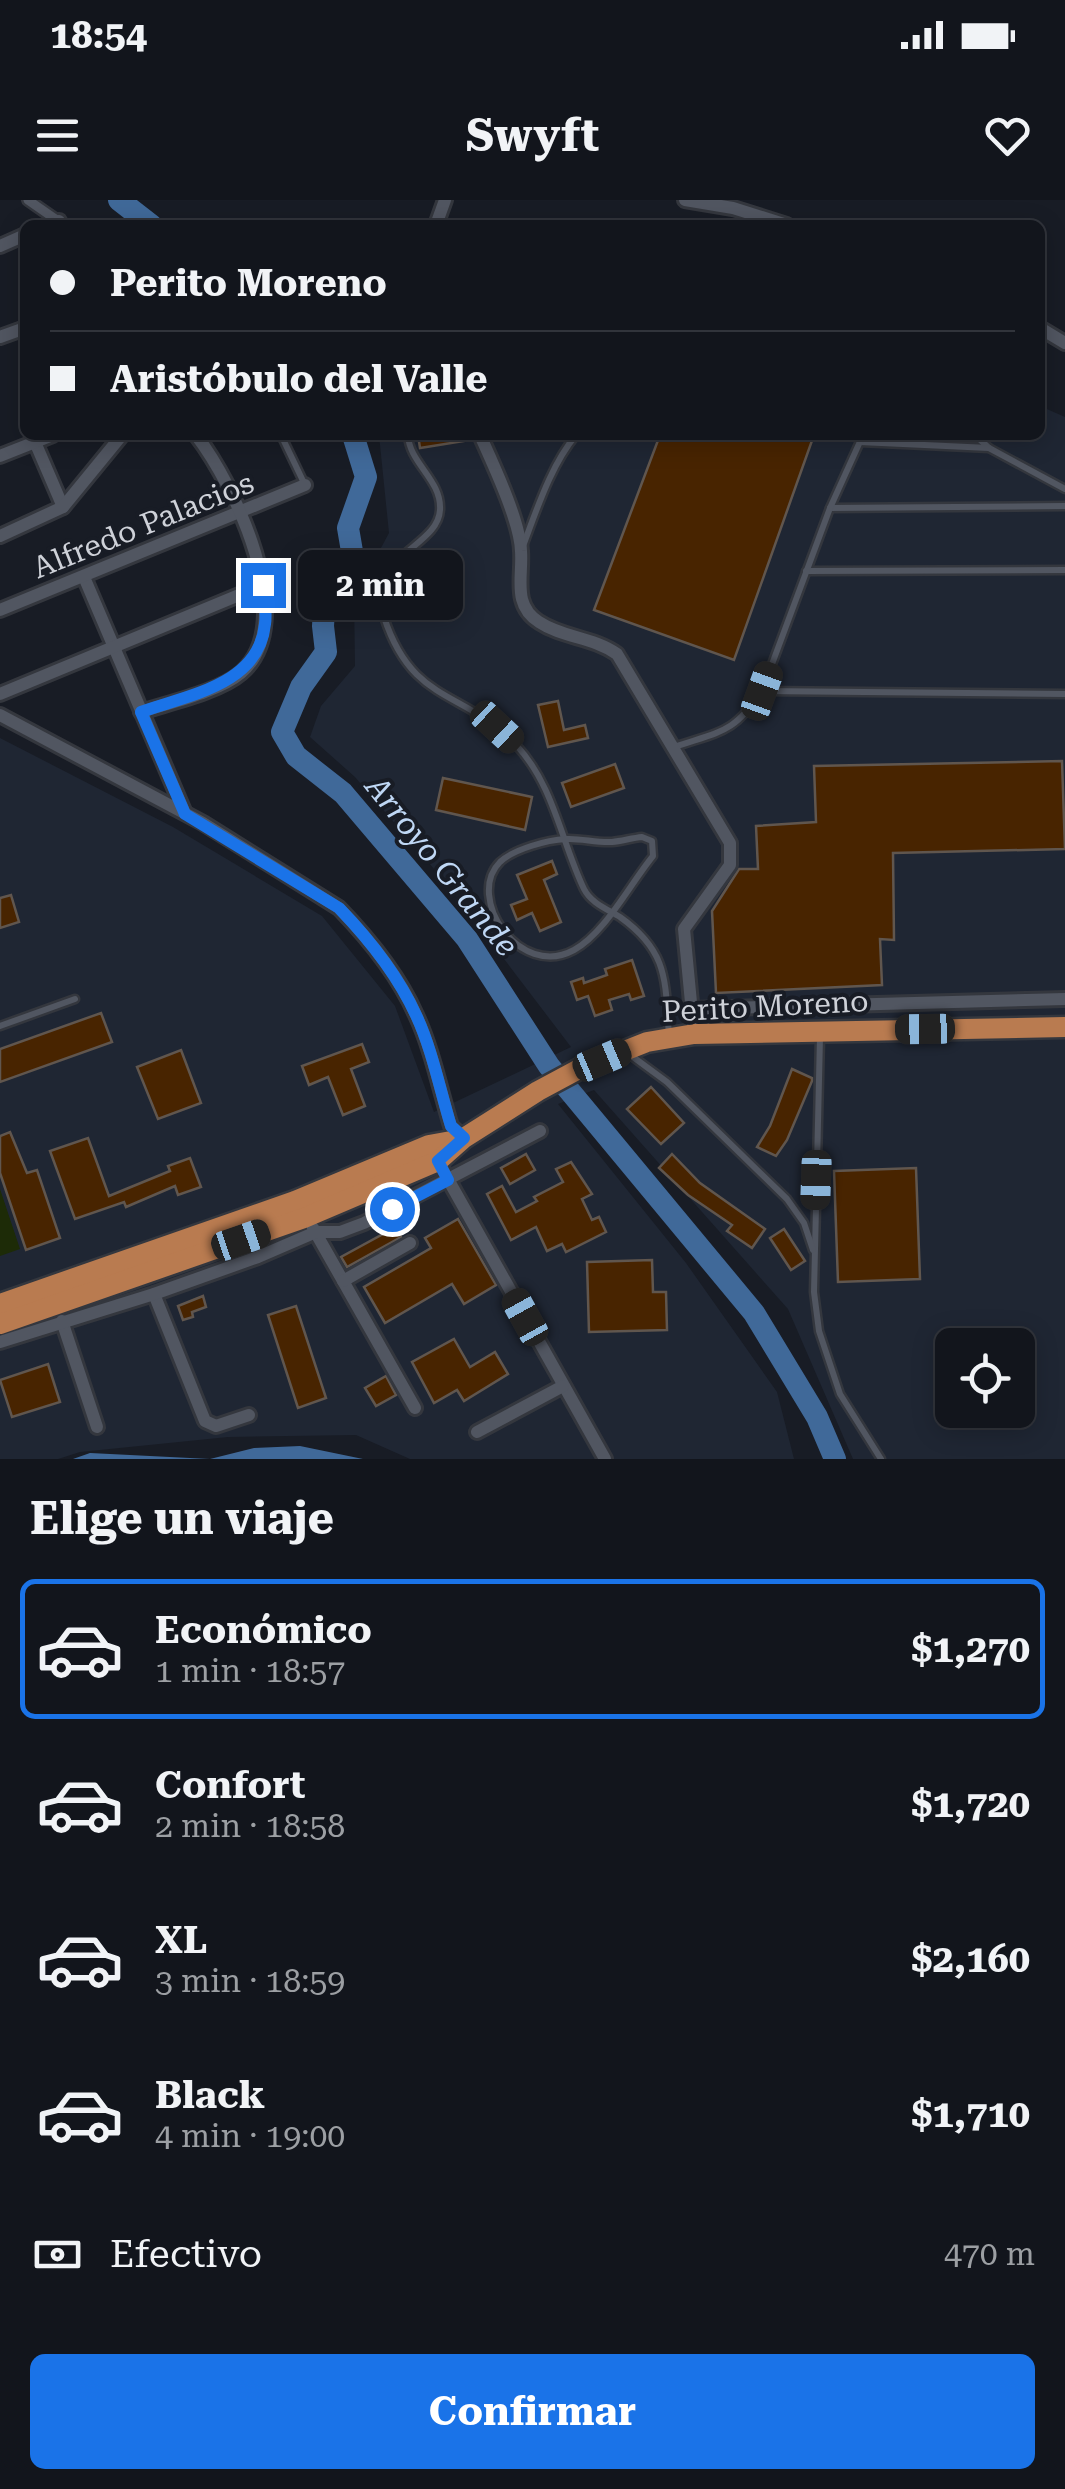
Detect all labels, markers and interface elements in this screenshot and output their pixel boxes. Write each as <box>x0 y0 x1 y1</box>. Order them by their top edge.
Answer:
text: 18:54 <box>50 13 147 57</box>
icon: menu <box>30 108 85 163</box>
icon: heart <box>980 108 1035 163</box>
text: Swyft <box>466 109 599 162</box>
text: Perito Moreno <box>110 261 387 305</box>
text: Aristóbulo del Valle <box>110 357 488 401</box>
street label: Alfredo Palacios <box>27 465 259 585</box>
callout: 2 min <box>298 550 463 620</box>
route end <box>241 563 286 608</box>
text: 2 min <box>336 566 425 604</box>
car <box>738 658 786 724</box>
car <box>465 696 529 758</box>
water label: Arroyo Grande <box>357 767 526 964</box>
street label: Perito Moreno <box>661 983 869 1029</box>
car <box>895 1013 955 1045</box>
car <box>569 1034 635 1086</box>
car <box>800 1149 832 1211</box>
route start <box>370 1187 415 1232</box>
car <box>208 1216 274 1264</box>
car <box>497 1283 553 1351</box>
map controls <box>935 1328 1035 1428</box>
button: locate <box>935 1328 1035 1428</box>
text: Elige un viaje <box>30 1492 334 1545</box>
icon: car <box>35 1604 125 1694</box>
text: Económico <box>155 1608 372 1652</box>
text: $1,270 <box>911 1627 1030 1671</box>
text: 1 min · 18:57 <box>155 1652 345 1690</box>
icon: car <box>35 1759 125 1849</box>
text: Confort <box>155 1763 305 1807</box>
text: $1,720 <box>911 1782 1030 1826</box>
text: 2 min · 18:58 <box>155 1807 345 1845</box>
icon: car <box>35 1914 125 2004</box>
text: XL <box>155 1918 207 1962</box>
text: $2,160 <box>911 1937 1030 1981</box>
text: 3 min · 18:59 <box>155 1962 345 2000</box>
icon: car <box>35 2069 125 2159</box>
text: Black <box>155 2073 265 2117</box>
text: $1,710 <box>911 2092 1030 2136</box>
text: 4 min · 19:00 <box>155 2117 345 2155</box>
icon: cash <box>30 2227 85 2282</box>
text: Efectivo <box>110 2232 262 2276</box>
text: 470 m <box>944 2235 1035 2273</box>
button: Confirmar <box>30 2354 1035 2469</box>

